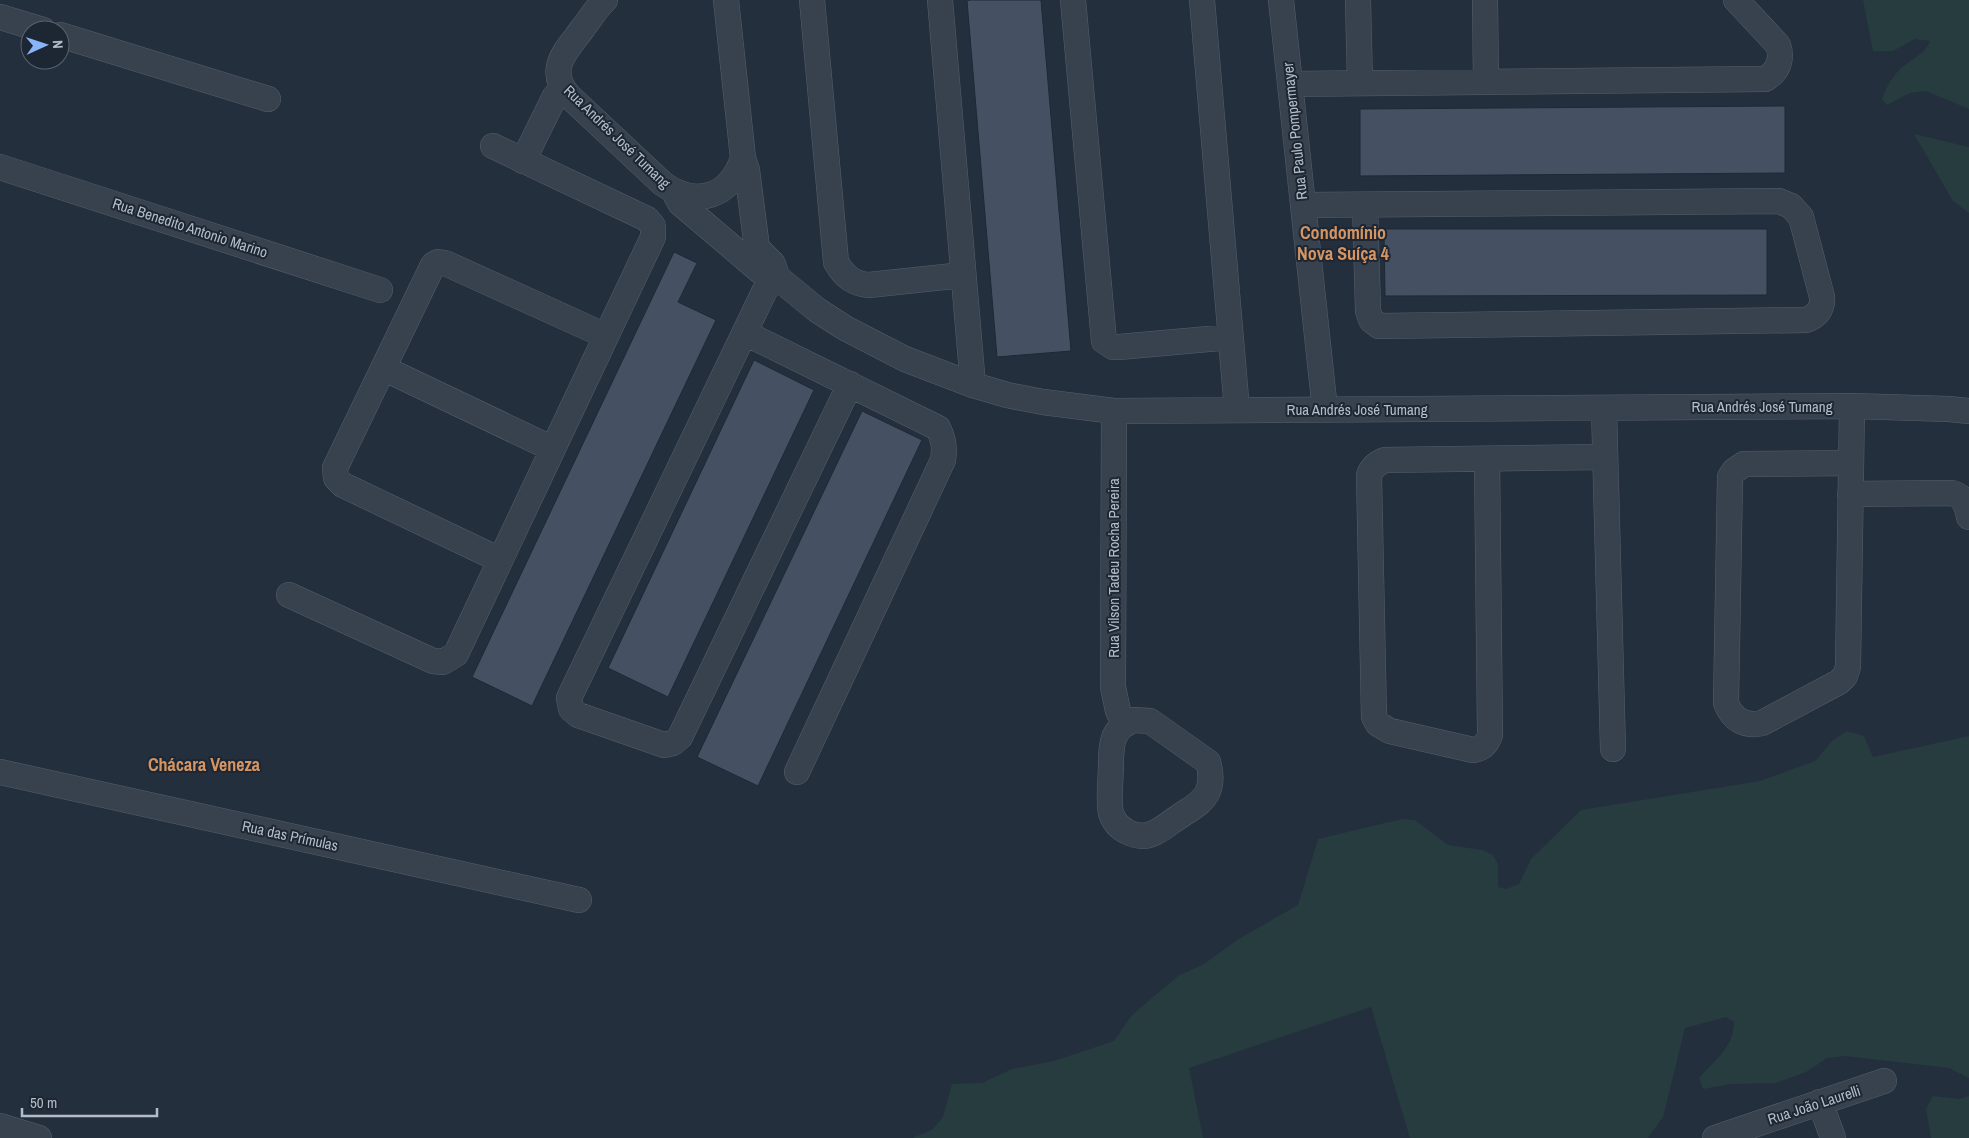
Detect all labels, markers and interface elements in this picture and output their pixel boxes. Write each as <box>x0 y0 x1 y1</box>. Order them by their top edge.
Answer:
north arrow <box>20 20 70 70</box>
text: N <box>49 40 67 49</box>
street label: Rua Paulo Pompermayer <box>1277 61 1312 201</box>
street label: Rua Andrés José Tumang <box>559 80 675 193</box>
street label: Rua Benedito Antonio Marino <box>110 192 271 263</box>
district label: Condomínio Nova Suíça 4 <box>1297 220 1390 266</box>
street label: Rua Andrés José Tumang <box>1692 396 1833 417</box>
street label: Rua Andrés José Tumang <box>1287 399 1428 420</box>
street label: Rua Vilson Tadeu Rocha Pereira <box>1103 478 1124 658</box>
district label: Chácara Veneza <box>148 752 261 777</box>
street label: Rua das Prímulas <box>240 815 340 856</box>
street label: Rua João Laurelli <box>1765 1080 1863 1129</box>
scale bar <box>22 1086 158 1118</box>
text: 50 m <box>30 1092 57 1113</box>

